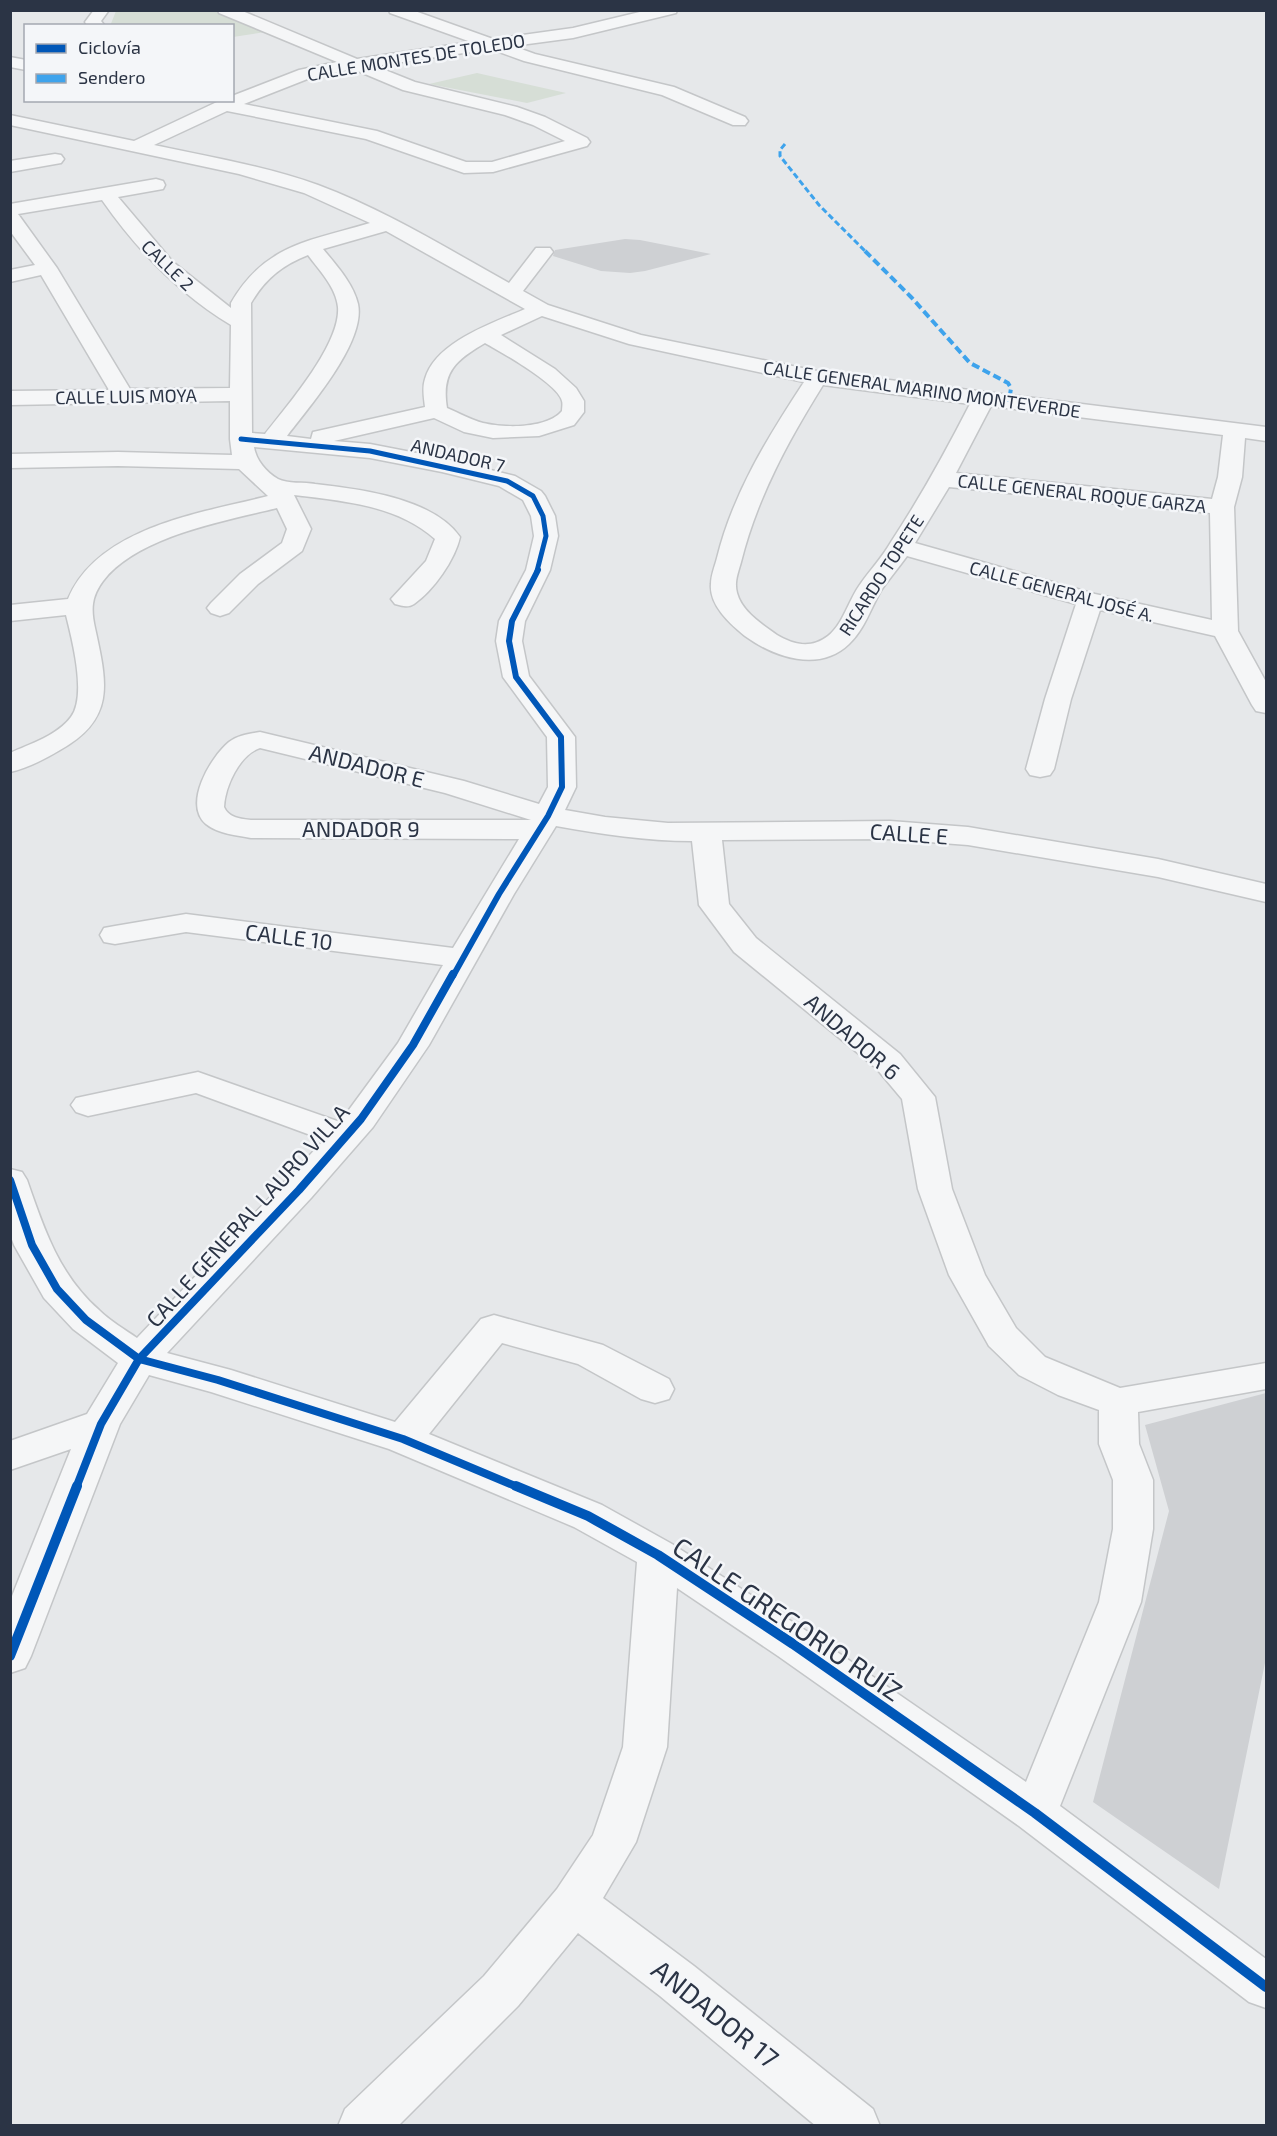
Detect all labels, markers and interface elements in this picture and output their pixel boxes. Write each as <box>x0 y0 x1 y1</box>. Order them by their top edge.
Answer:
legend <box>24 24 234 102</box>
street label: CALLE MONTES DE TOLEDO <box>305 29 527 85</box>
text: Ciclovía <box>78 36 141 58</box>
text: Sendero <box>78 66 145 88</box>
street label: CALLE 2 <box>137 235 199 295</box>
street label: CALLE GENERAL MARINO MONTEVERDE <box>762 356 1082 422</box>
street label: CALLE LUIS MOYA <box>55 384 198 408</box>
street label: ANDADOR 7 <box>409 434 507 476</box>
street label: CALLE GENERAL ROQUE GARZA <box>957 469 1208 517</box>
street label: RICARDO TOPETE <box>834 511 928 639</box>
street label: CALLE GENERAL JOSÉ A. <box>967 556 1157 626</box>
street label: ANDADOR E <box>307 738 427 792</box>
street label: ANDADOR 9 <box>302 815 420 841</box>
street label: CALLE E <box>869 817 949 849</box>
street label: CALLE 10 <box>244 918 334 954</box>
street label: ANDADOR 6 <box>800 988 906 1084</box>
street label: CALLE GENERAL LAURO VILLA <box>140 1098 354 1332</box>
street label: CALLE GREGORIO RUÍZ <box>667 1529 909 1707</box>
street label: ANDADOR 17 <box>646 1952 786 2074</box>

